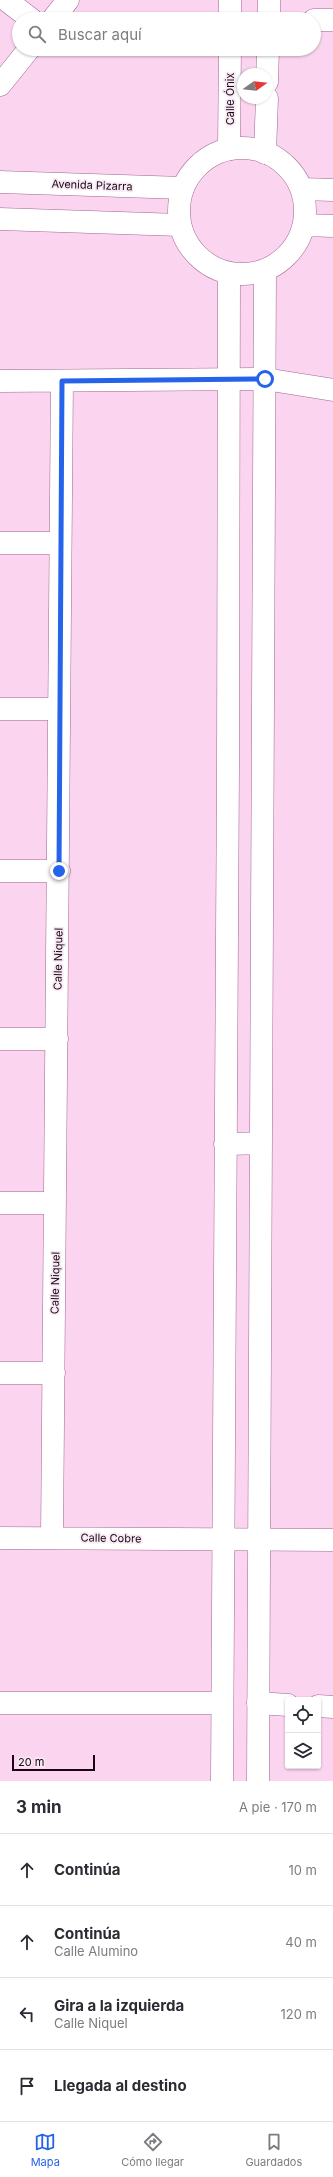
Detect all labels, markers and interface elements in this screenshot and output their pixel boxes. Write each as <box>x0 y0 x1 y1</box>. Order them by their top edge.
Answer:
search box <box>12 12 321 56</box>
icon: search <box>26 23 48 45</box>
text: Buscar aquí <box>58 25 142 44</box>
north arrow <box>237 68 273 104</box>
street label: Calle Ónix <box>223 73 237 125</box>
street label: Avenida Pizarra <box>51 177 133 193</box>
route start <box>256 370 274 388</box>
route end <box>50 862 68 880</box>
street label: Calle Niquel <box>50 928 66 990</box>
street label: Calle Niquel <box>47 1252 63 1314</box>
street label: Calle Cobre <box>80 1530 142 1546</box>
map controls <box>285 1697 321 1769</box>
button: locate <box>285 1697 321 1733</box>
button: layers <box>285 1733 321 1769</box>
scale bar <box>12 1753 95 1772</box>
text: 20 m <box>18 1755 44 1769</box>
text: 3 min <box>16 1797 62 1817</box>
text: A pie · 170 m <box>239 1799 317 1815</box>
icon: ahead <box>16 1859 38 1881</box>
text: Continúa <box>54 1860 121 1879</box>
text: 10 m <box>288 1862 317 1878</box>
text: Continúa <box>54 1924 121 1943</box>
icon: ahead <box>16 1931 38 1953</box>
text: 40 m <box>285 1934 317 1950</box>
text: Calle Alumino <box>54 1943 138 1959</box>
text: Gira a la izquierda <box>54 1996 184 2015</box>
icon: left <box>16 2003 38 2025</box>
text: 120 m <box>281 2006 317 2022</box>
text: Calle Niquel <box>54 2015 128 2031</box>
icon: arrive <box>16 2075 38 2097</box>
text: Llegada al destino <box>54 2076 187 2095</box>
tab: Mapa <box>31 2131 60 2169</box>
tab: Cómo llegar <box>121 2131 184 2169</box>
tab: Guardados <box>245 2131 302 2169</box>

